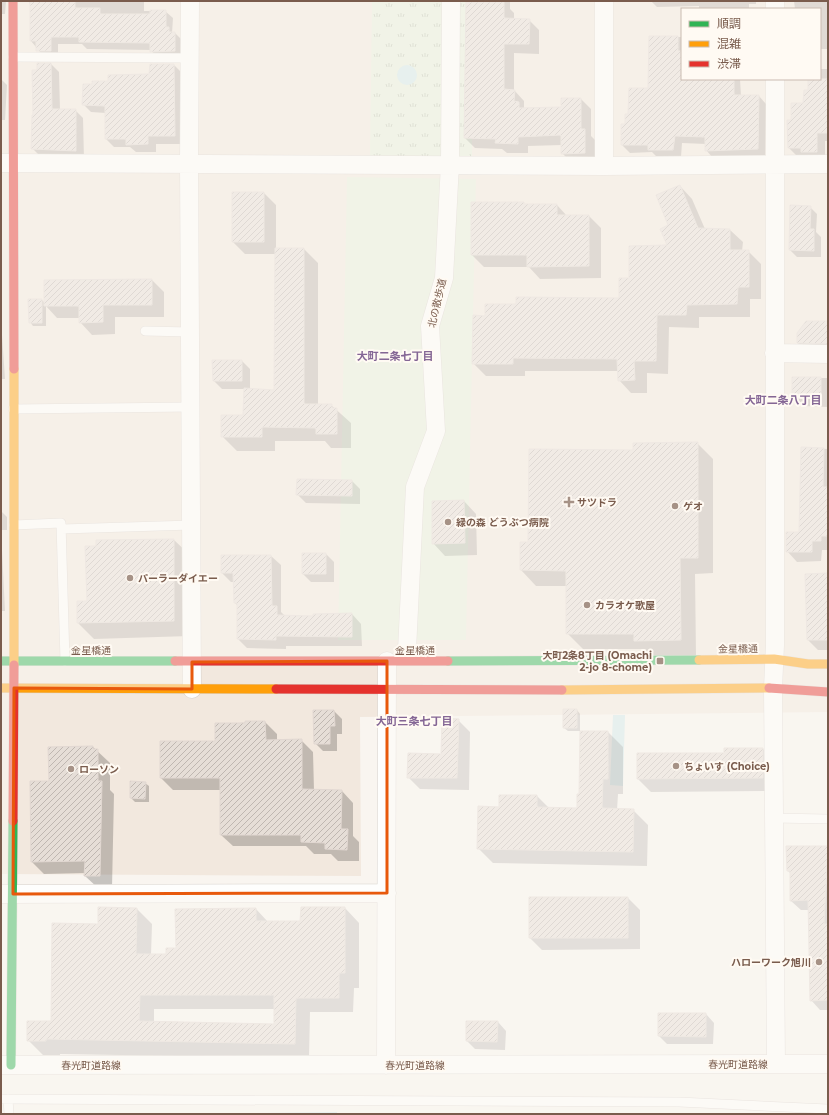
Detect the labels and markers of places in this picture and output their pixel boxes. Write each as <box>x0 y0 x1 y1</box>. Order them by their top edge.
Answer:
place label: サツドラ <box>577 496 617 509</box>
marker: サツドラ <box>564 497 574 507</box>
place label: ゲオ <box>683 500 703 513</box>
marker: ゲオ <box>670 501 680 511</box>
place label: 緑の森 どうぶつ病院 <box>456 516 549 529</box>
marker: 緑の森 どうぶつ病院 <box>443 517 453 527</box>
place label: パーラーダイエー <box>138 572 218 585</box>
marker: パーラーダイエー <box>125 573 135 583</box>
place label: カラオケ歌屋 <box>595 599 655 612</box>
marker: カラオケ歌屋 <box>582 600 592 610</box>
place label: 大町2条8丁目 (Omachi 2-jo 8-chome) <box>542 649 652 674</box>
marker: 大町2条8丁目 (Omachi 2-jo 8-chome) <box>655 656 665 666</box>
place label: ちょいす (Choice) <box>684 760 770 773</box>
marker: ちょいす (Choice) <box>671 761 681 771</box>
place label: ローソン <box>79 763 119 776</box>
marker: ローソン <box>66 764 76 774</box>
place label: ハローワーク旭川 <box>731 956 811 969</box>
marker: ハローワーク旭川 <box>814 957 824 967</box>

